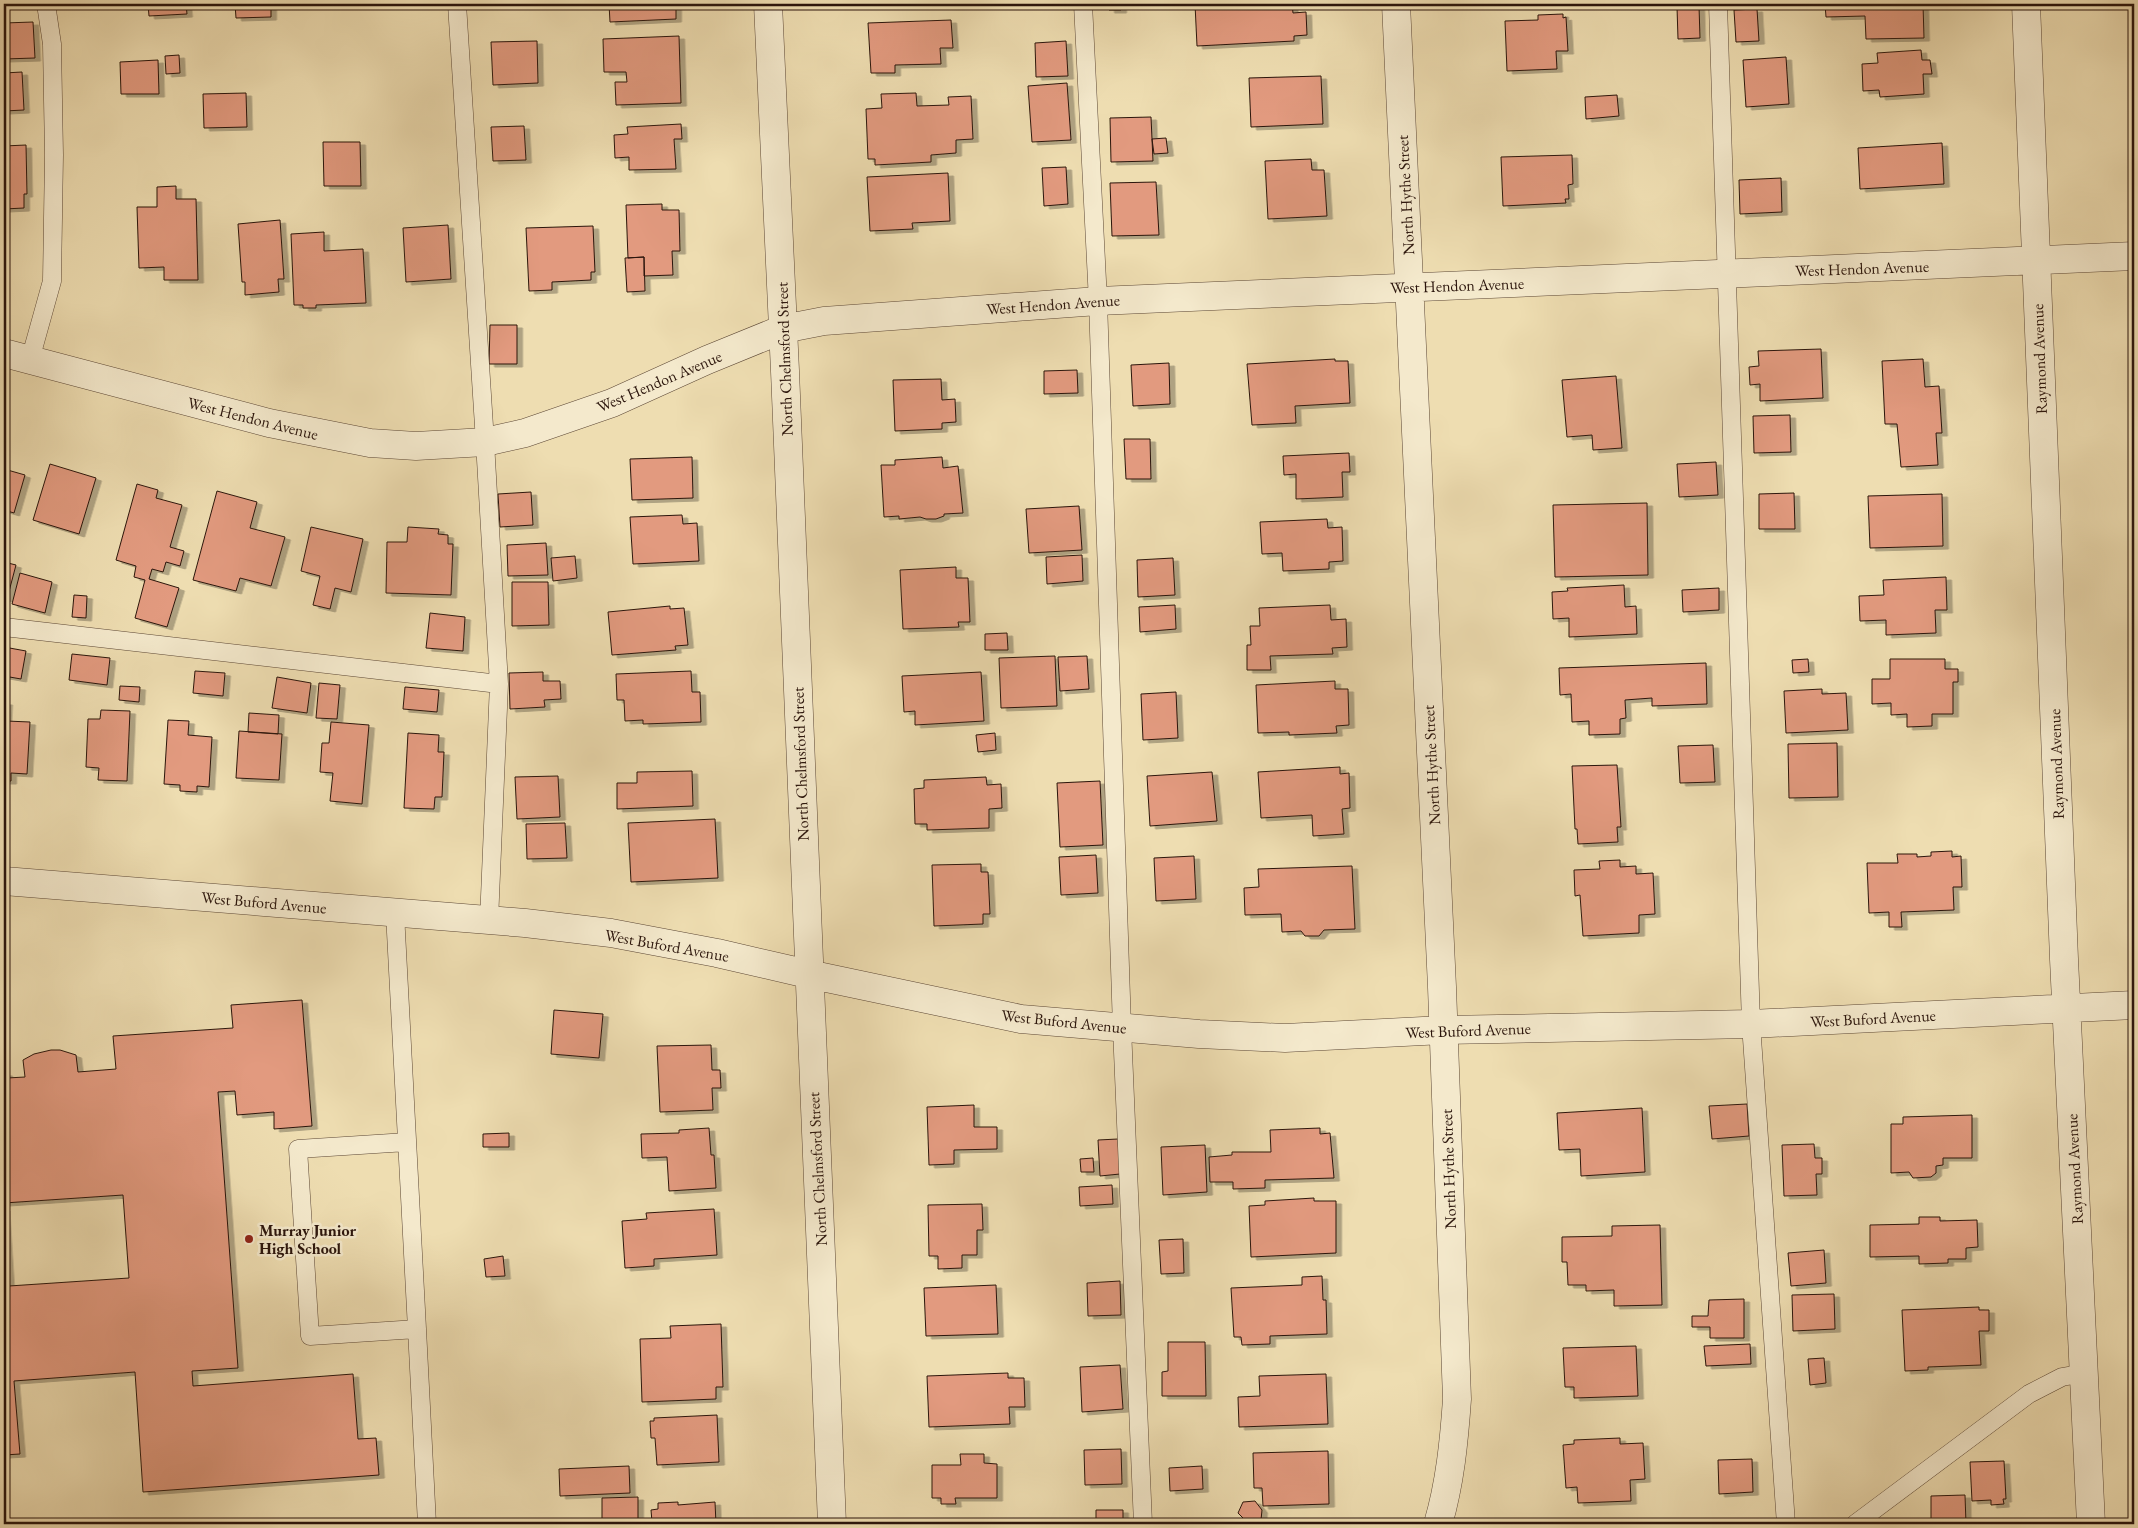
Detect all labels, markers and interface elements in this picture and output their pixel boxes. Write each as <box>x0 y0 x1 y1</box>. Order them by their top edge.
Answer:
street label: North Hythe Street <box>1392 134 1419 256</box>
street label: West Hendon Avenue <box>1795 256 1929 281</box>
street label: West Hendon Avenue <box>1390 273 1524 298</box>
street label: North Chelmsford Street <box>771 282 798 436</box>
street label: West Hendon Avenue <box>986 289 1121 320</box>
street label: Raymond Avenue <box>2027 303 2052 415</box>
street label: West Hendon Avenue <box>593 346 725 417</box>
street label: West Hendon Avenue <box>185 392 320 445</box>
street label: North Chelmsford Street <box>787 687 814 841</box>
street label: North Hythe Street <box>1418 704 1445 826</box>
street label: Raymond Avenue <box>2044 708 2069 820</box>
street label: West Buford Avenue <box>200 887 327 918</box>
street label: West Buford Avenue <box>603 924 731 967</box>
street label: West Buford Avenue <box>1000 1004 1128 1039</box>
street label: West Buford Avenue <box>1810 1005 1936 1032</box>
street label: West Buford Avenue <box>1405 1018 1531 1043</box>
street label: North Chelmsford Street <box>803 1091 832 1246</box>
street label: North Hythe Street <box>1436 1109 1461 1229</box>
street label: Raymond Avenue <box>2061 1113 2088 1225</box>
place label: Murray Junior High School <box>259 1220 357 1259</box>
marker: Murray Junior High School <box>243 1233 255 1245</box>

